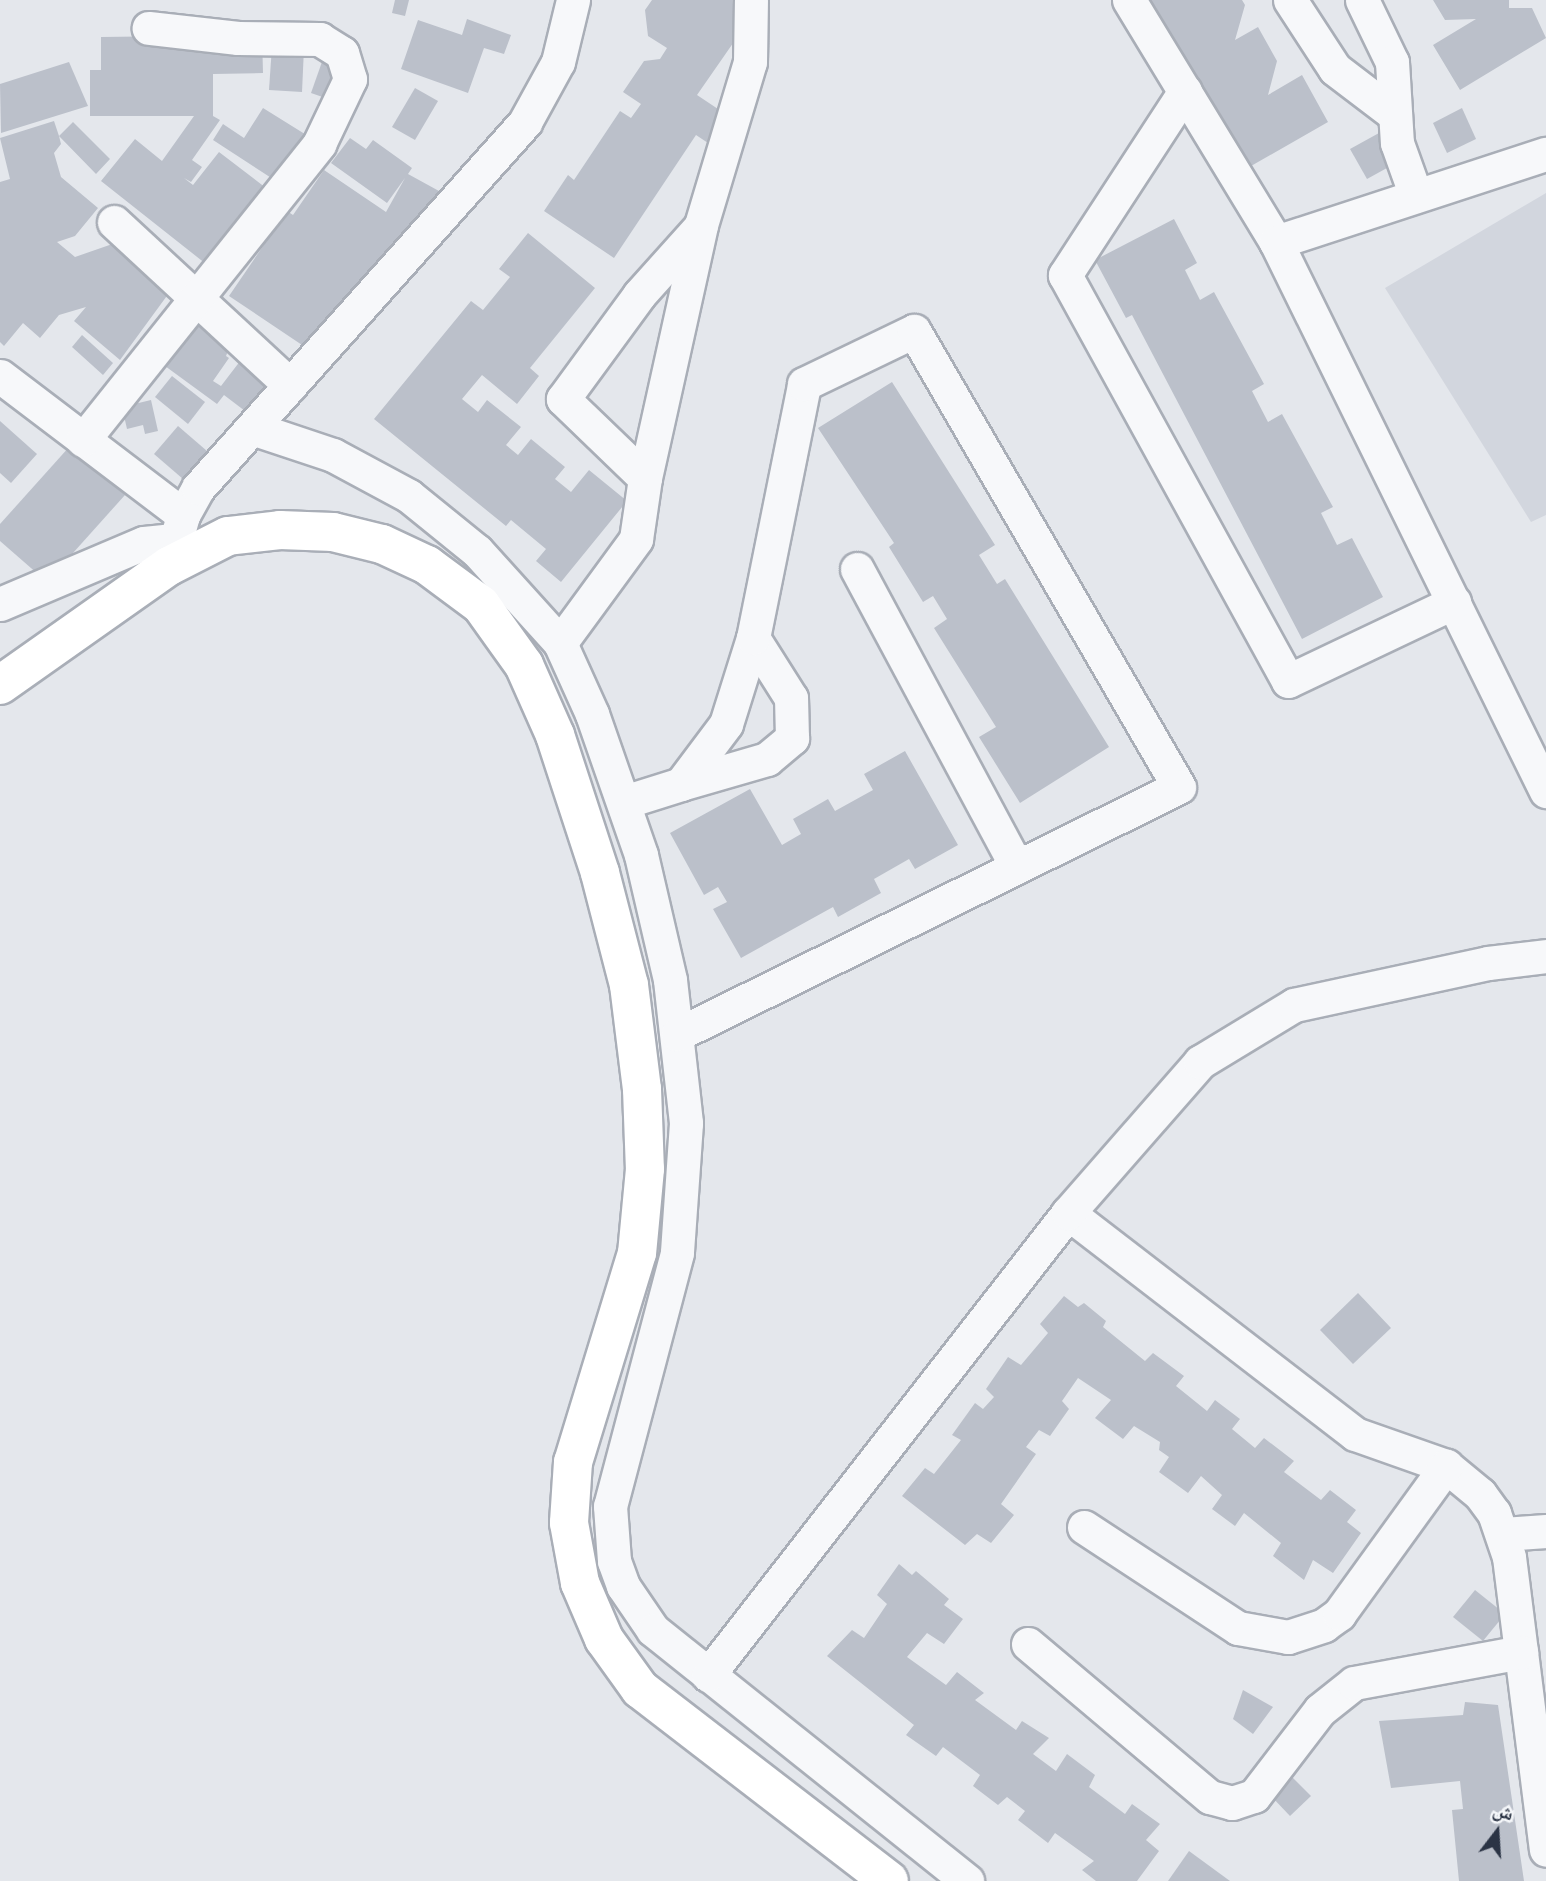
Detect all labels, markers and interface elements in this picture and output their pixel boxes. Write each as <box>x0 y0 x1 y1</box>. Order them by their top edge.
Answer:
text: ش <box>1490 1796 1517 1827</box>
north arrow <box>1462 1797 1532 1867</box>

